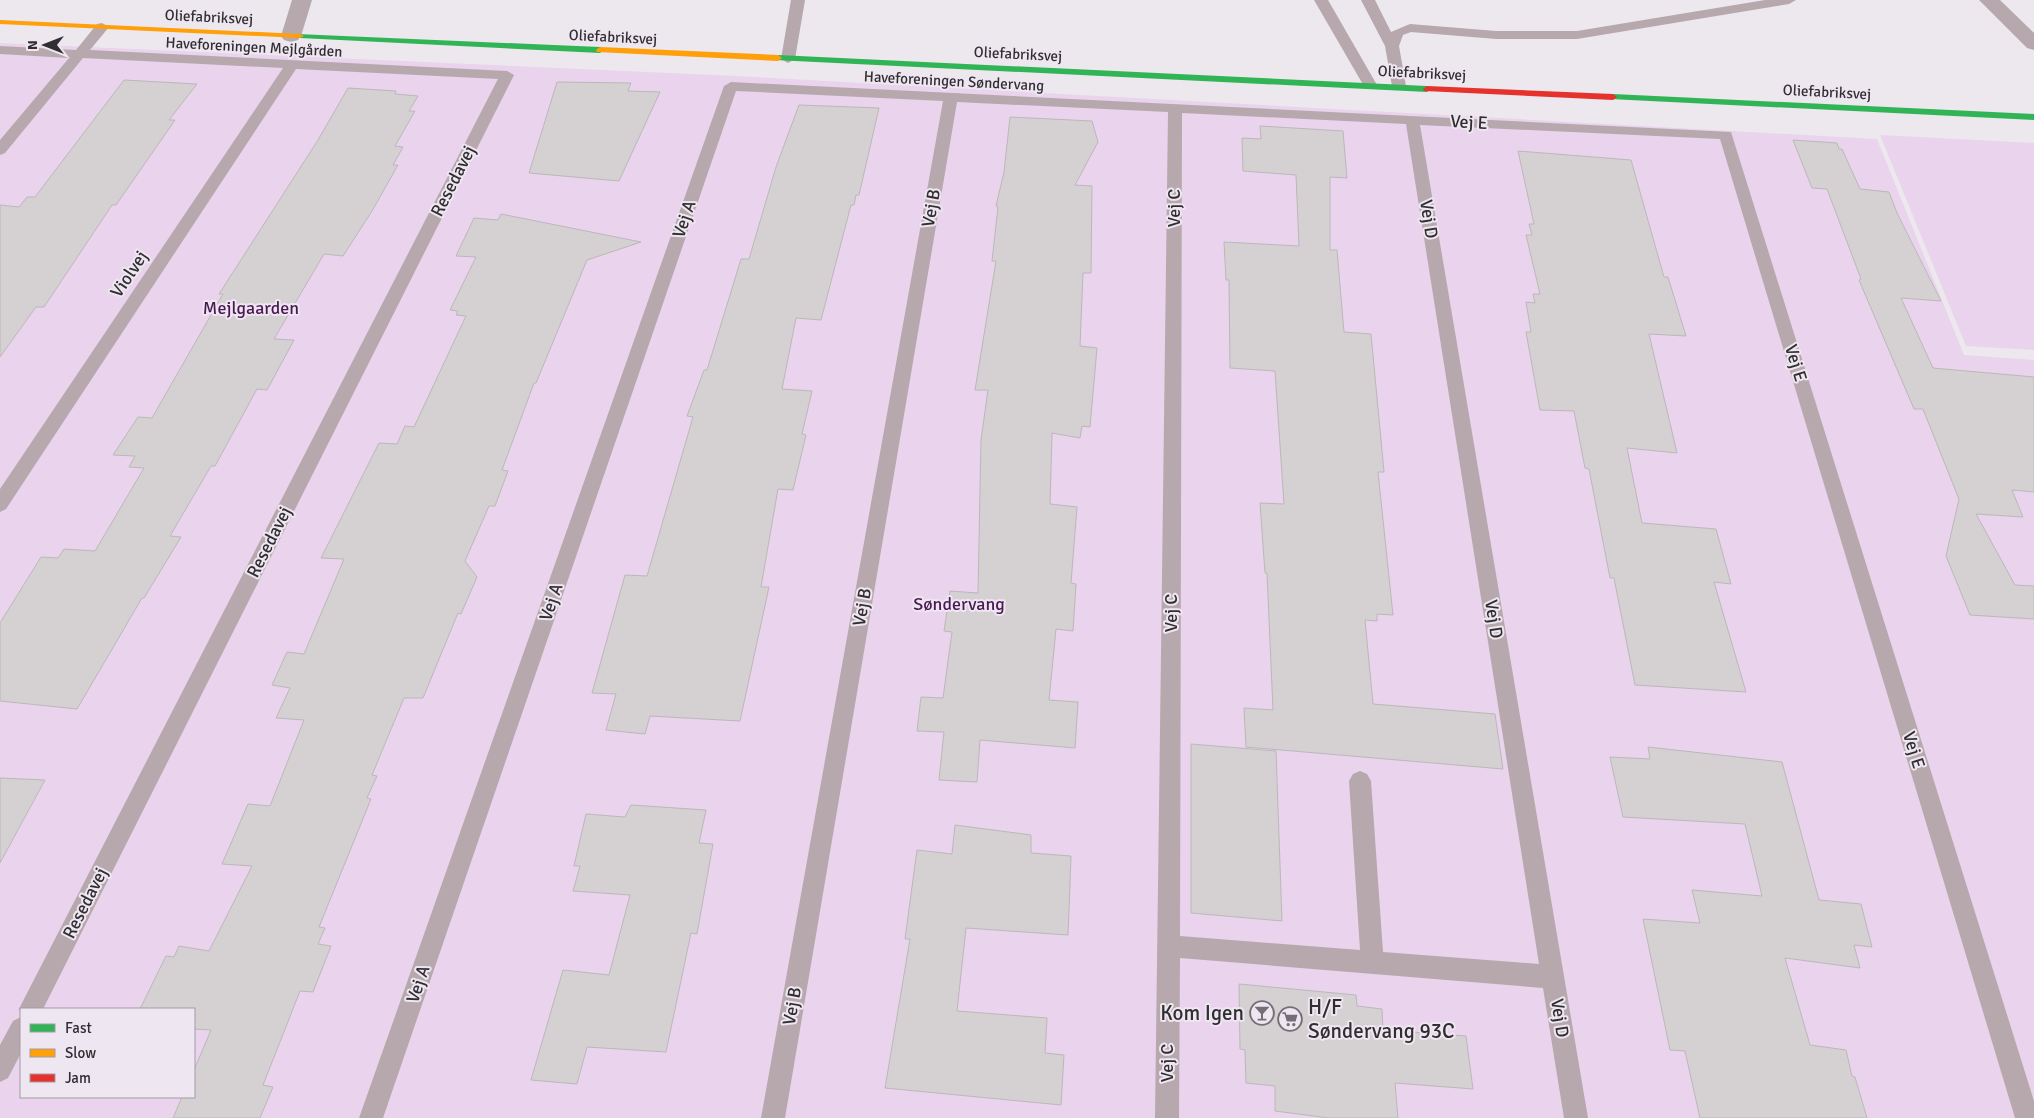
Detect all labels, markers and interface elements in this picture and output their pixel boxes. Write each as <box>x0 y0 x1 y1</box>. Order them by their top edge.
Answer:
street label: Oliefabriksvej <box>164 6 254 28</box>
north arrow <box>20 20 70 70</box>
street label: Oliefabriksvej <box>568 26 658 48</box>
street label: Haveforeningen Mejlgården <box>165 33 343 61</box>
text: N <box>24 40 41 50</box>
street label: Oliefabriksvej <box>973 43 1063 65</box>
street label: Oliefabriksvej <box>1377 62 1467 84</box>
street label: Haveforeningen Søndervang <box>863 67 1045 95</box>
street label: Oliefabriksvej <box>1782 81 1872 103</box>
street label: Vej E <box>1450 110 1488 134</box>
street label: Resedavej <box>426 142 480 220</box>
street label: Vej B <box>917 187 945 229</box>
street label: Vej C <box>1163 189 1185 227</box>
street label: Vej A <box>667 197 701 241</box>
street label: Vej D <box>1415 198 1443 240</box>
street label: Violvej <box>105 246 153 302</box>
park label: Mejlgaarden <box>203 297 299 319</box>
street label: Vej E <box>1780 342 1812 384</box>
street label: Resedavej <box>242 503 296 581</box>
street label: Vej A <box>534 580 568 624</box>
street label: Vej B <box>848 586 876 628</box>
park label: Søndervang <box>913 593 1005 615</box>
street label: Vej C <box>1160 594 1182 632</box>
street label: Vej D <box>1480 598 1508 640</box>
street label: Vej E <box>1898 729 1930 771</box>
street label: Resedavej <box>58 864 112 942</box>
street label: Vej A <box>401 962 435 1006</box>
street label: Vej B <box>778 985 806 1027</box>
place label: H/F Søndervang 93C <box>1308 994 1455 1044</box>
street label: Vej D <box>1546 997 1574 1039</box>
place label: Kom Igen <box>1160 1000 1244 1026</box>
bar icon: Kom Igen <box>1249 1000 1275 1026</box>
supermarket icon: H/F Søndervang 93C <box>1277 1006 1303 1032</box>
legend <box>20 1008 195 1098</box>
text: Fast <box>65 1019 92 1037</box>
text: Slow <box>65 1044 96 1062</box>
street label: Vej C <box>1156 1044 1178 1082</box>
text: Jam <box>65 1069 91 1087</box>

